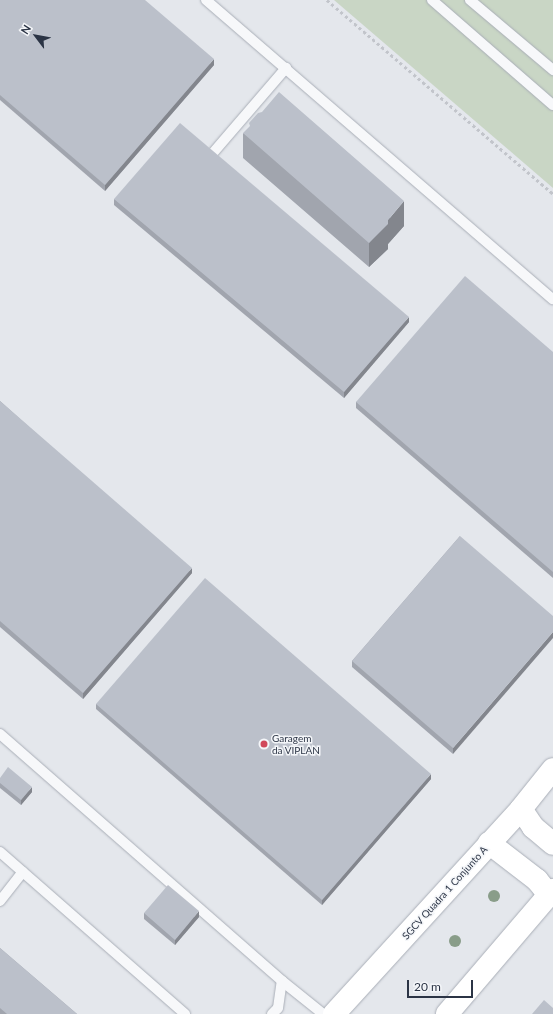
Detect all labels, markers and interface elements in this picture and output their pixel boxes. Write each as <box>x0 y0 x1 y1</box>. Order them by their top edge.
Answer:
north arrow <box>16 16 56 56</box>
text: N <box>18 22 33 36</box>
place label: Garagem da VIPLAN <box>272 732 320 756</box>
marker: Garagem da VIPLAN <box>259 739 269 749</box>
street label: SGCV Quadra 1 Conjunto A <box>400 844 490 942</box>
scale bar <box>409 972 475 998</box>
text: 20 m <box>414 979 441 994</box>

